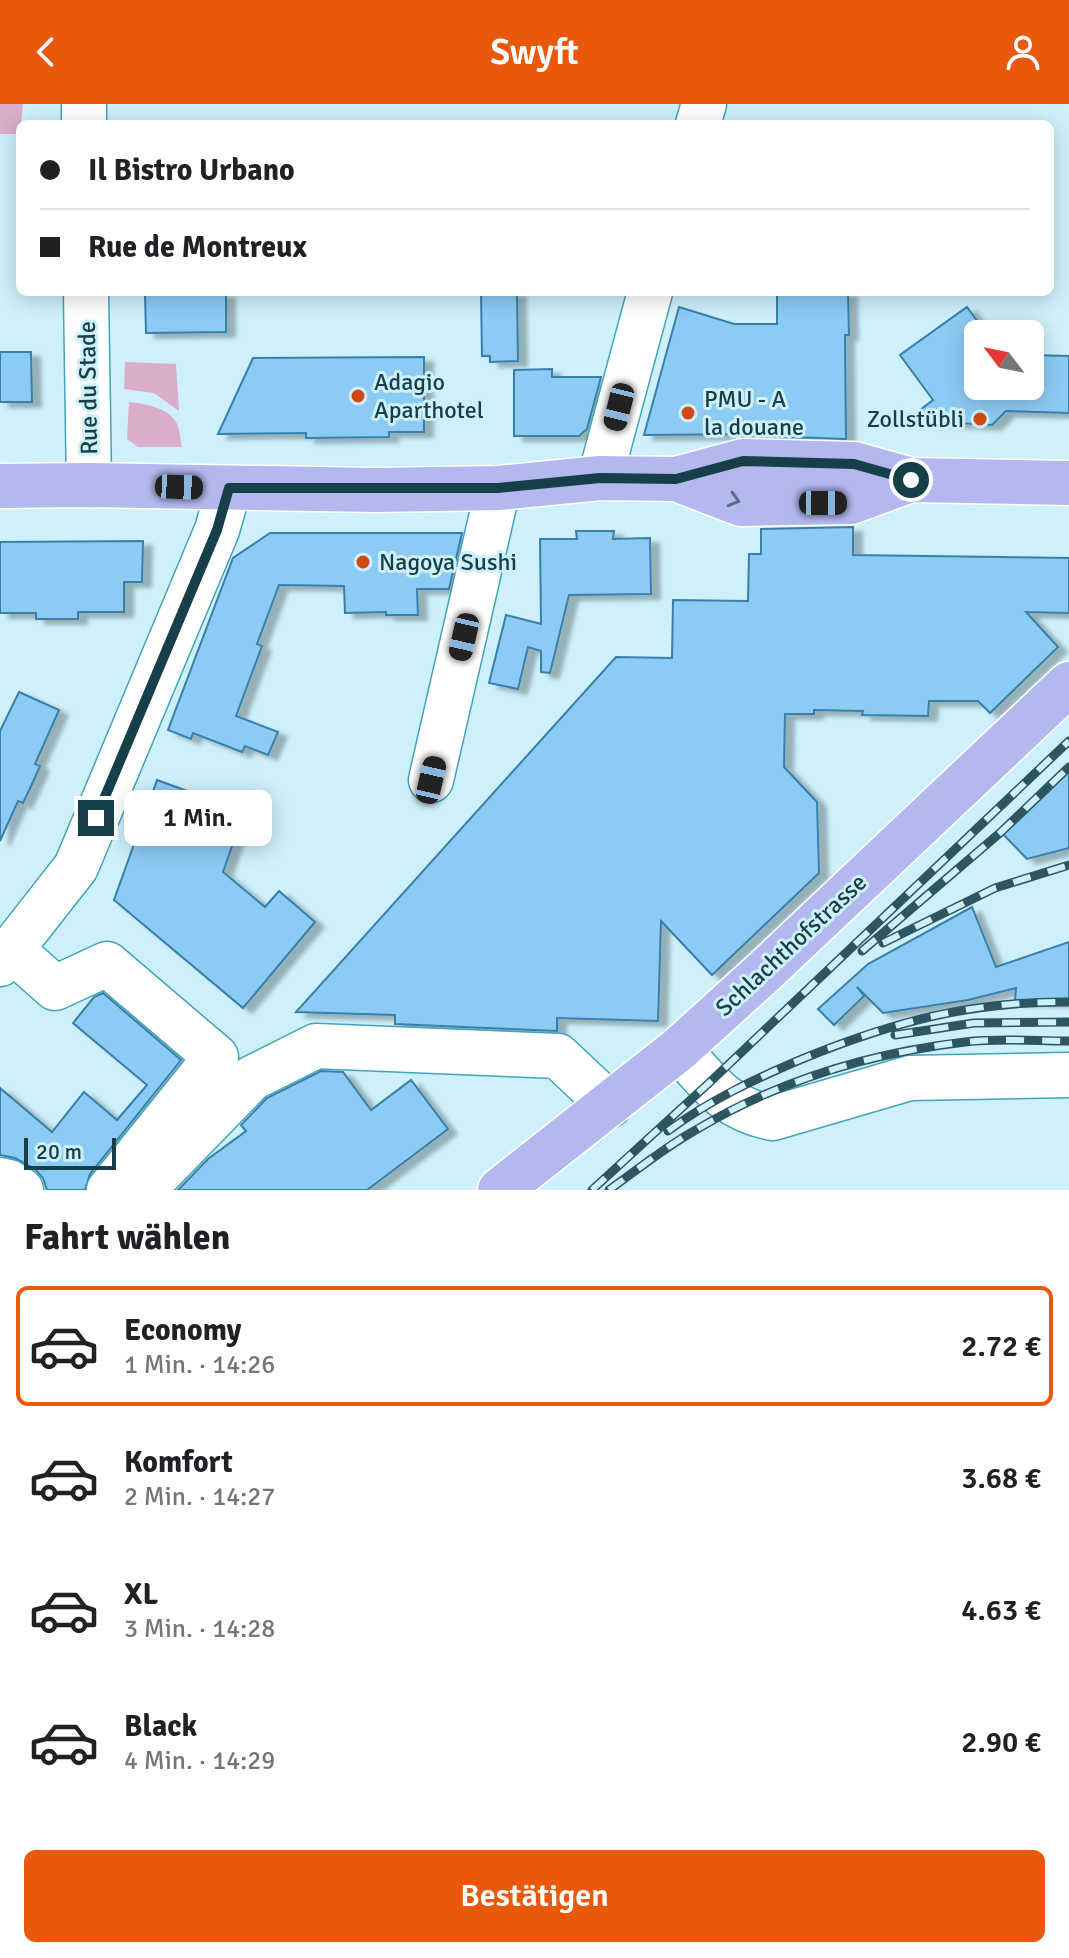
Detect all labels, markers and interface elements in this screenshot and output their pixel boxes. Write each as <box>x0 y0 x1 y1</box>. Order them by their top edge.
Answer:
icon: back <box>24 30 68 74</box>
text: Swyft <box>490 30 579 75</box>
icon: person <box>1001 30 1045 74</box>
text: Il Bistro Urbano <box>88 152 295 189</box>
text: Rue de Montreux <box>88 229 307 266</box>
north arrow <box>964 320 1044 400</box>
map controls <box>964 320 1044 400</box>
street label: Rue du Stade <box>72 321 104 455</box>
place label: Adagio Aparthotel <box>374 367 484 425</box>
car <box>602 381 636 433</box>
place label: PMU - A la douane <box>704 384 804 442</box>
marker: Adagio Aparthotel <box>349 387 367 405</box>
marker: PMU - A la douane <box>679 404 697 422</box>
place label: Zollstübli <box>867 404 964 434</box>
marker: Zollstübli <box>971 410 989 428</box>
route start <box>893 462 929 498</box>
car <box>155 474 203 500</box>
one-way arrow <box>727 491 740 507</box>
car <box>799 491 847 515</box>
place label: Nagoya Sushi <box>379 547 517 577</box>
marker: Nagoya Sushi <box>354 553 372 571</box>
car <box>447 611 481 663</box>
car <box>414 754 448 806</box>
callout: 1 Min. <box>124 790 272 846</box>
route end <box>78 800 114 836</box>
text: 1 Min. <box>163 802 233 834</box>
street label: Schlachthofstrasse <box>709 867 873 1023</box>
scale bar <box>24 1134 116 1170</box>
text: 20 m <box>36 1138 82 1165</box>
text: Fahrt wählen <box>24 1215 230 1260</box>
icon: car <box>28 1310 100 1382</box>
text: Economy <box>124 1312 241 1349</box>
text: 2.72 € <box>961 1328 1041 1365</box>
text: 1 Min. · 14:26 <box>124 1349 275 1381</box>
icon: car <box>28 1442 100 1514</box>
text: Komfort <box>124 1444 233 1481</box>
text: 3.68 € <box>961 1460 1041 1497</box>
text: 2 Min. · 14:27 <box>124 1481 275 1513</box>
icon: car <box>28 1574 100 1646</box>
text: XL <box>124 1576 158 1613</box>
text: 4.63 € <box>961 1592 1041 1629</box>
text: 3 Min. · 14:28 <box>124 1613 275 1645</box>
icon: car <box>28 1706 100 1778</box>
text: Black <box>124 1708 197 1745</box>
text: 2.90 € <box>961 1724 1041 1761</box>
text: 4 Min. · 14:29 <box>124 1745 275 1777</box>
button: Bestätigen <box>24 1850 1045 1942</box>

